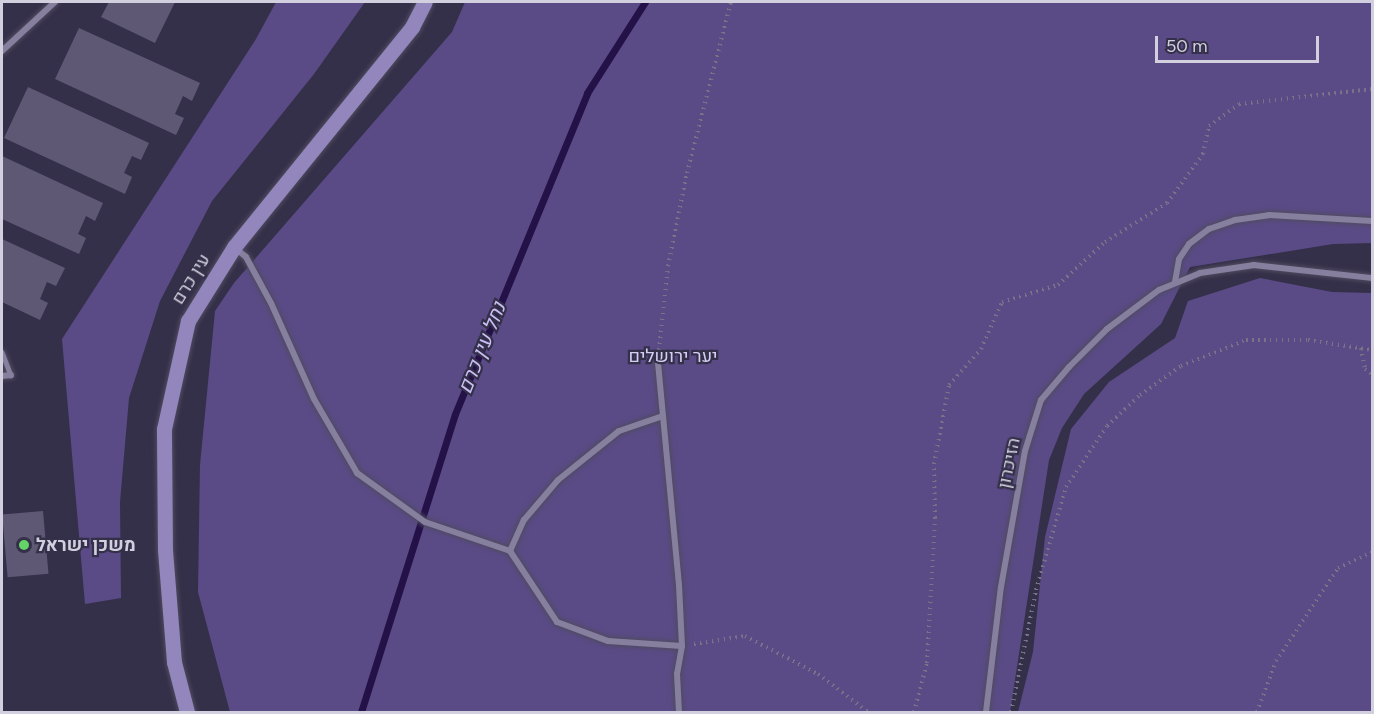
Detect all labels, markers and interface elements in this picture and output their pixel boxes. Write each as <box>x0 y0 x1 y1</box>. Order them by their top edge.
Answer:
scale bar <box>1158 24 1322 62</box>
text: 50 m <box>1166 35 1208 57</box>
street label: עין כרם <box>167 250 215 308</box>
water label: נחל עין כרם <box>453 299 511 397</box>
park label: יער ירושלים <box>628 345 718 367</box>
street label: הזיכרון <box>993 436 1025 490</box>
place label: משכן ישראל <box>36 534 136 556</box>
marker: משכן ישראל <box>17 538 31 552</box>

